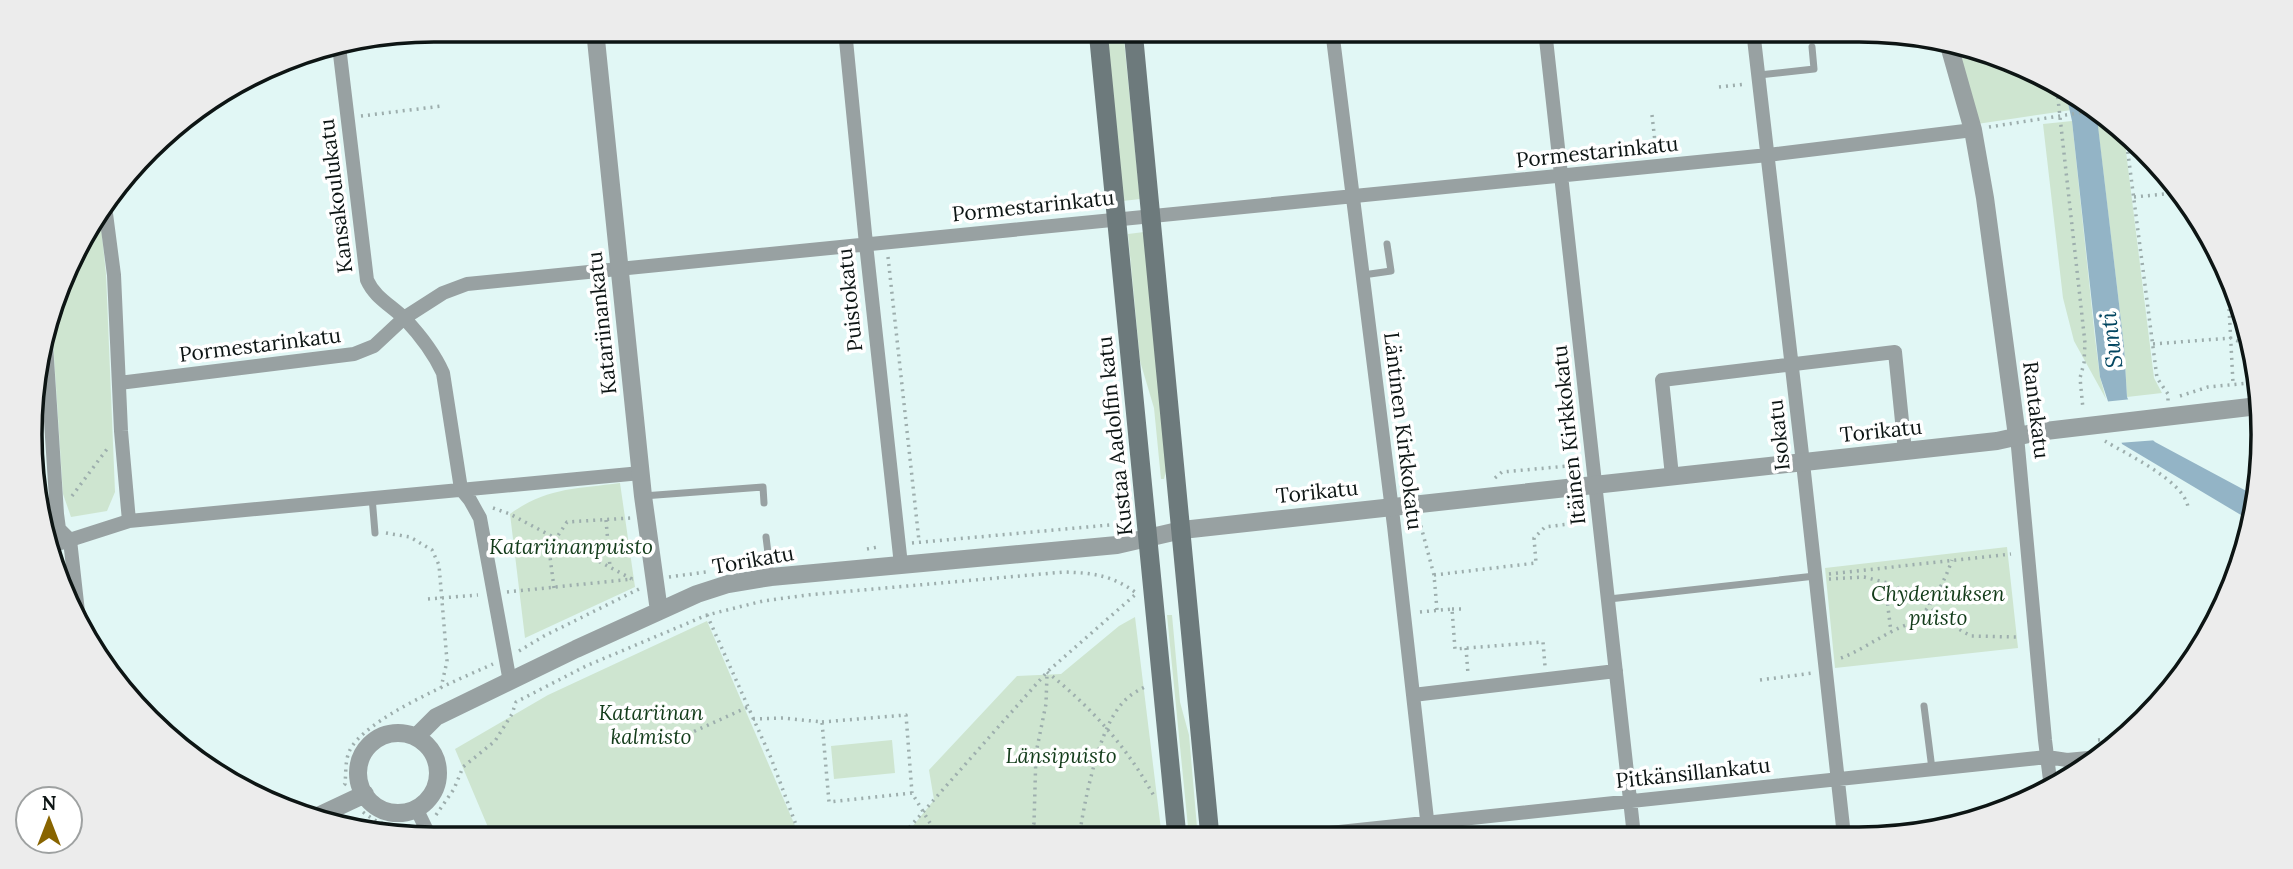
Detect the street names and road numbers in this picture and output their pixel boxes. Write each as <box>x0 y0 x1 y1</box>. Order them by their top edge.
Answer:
street label: Kansakoulukatu <box>313 117 358 275</box>
street label: Pormestarinkatu <box>1514 130 1679 173</box>
street label: Pormestarinkatu <box>950 184 1115 227</box>
street label: Puistokatu <box>831 247 868 353</box>
street label: Katariinankatu <box>581 250 622 396</box>
street label: Pormestarinkatu <box>177 321 343 368</box>
street label: Läntinen Kirkkokatu <box>1378 331 1429 531</box>
street label: Kustaa Aadolfin katu <box>1091 335 1138 537</box>
street label: Itäinen Kirkkokatu <box>1546 344 1591 526</box>
street label: Rantakatu <box>2017 360 2056 460</box>
street label: Isokatu <box>1761 398 1796 472</box>
street label: Torikatu <box>1839 413 1923 448</box>
street label: Torikatu <box>1275 474 1359 509</box>
street label: Torikatu <box>710 539 796 580</box>
street label: Pitkänsillankatu <box>1614 751 1772 794</box>

